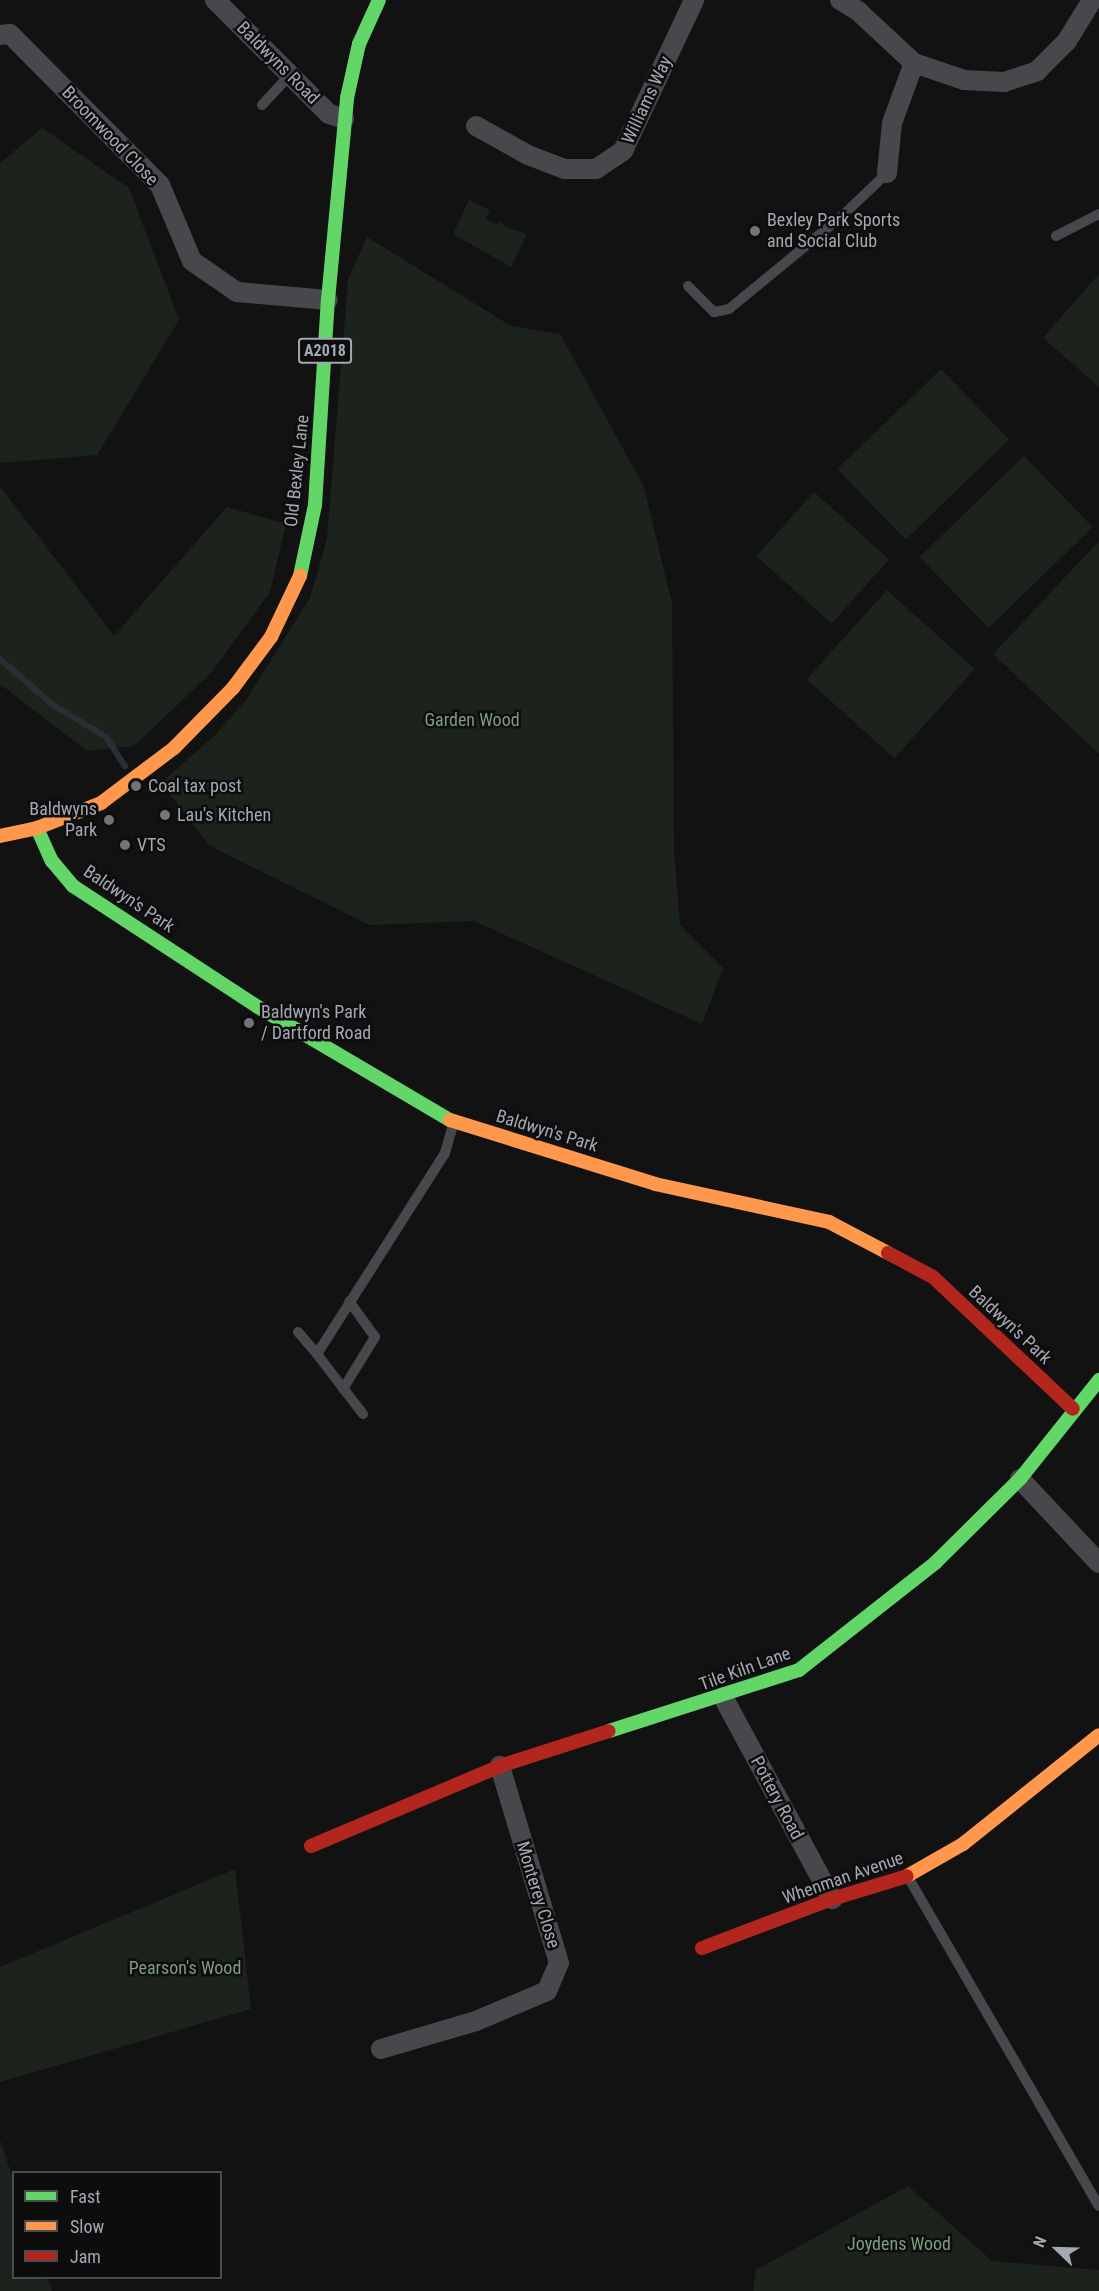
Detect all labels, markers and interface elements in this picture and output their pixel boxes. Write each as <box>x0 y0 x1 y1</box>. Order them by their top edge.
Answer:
street label: Baldwyns Road <box>232 17 324 109</box>
street label: Williams Way <box>617 53 677 147</box>
street label: Broomwood Close <box>57 82 163 190</box>
place label: Bexley Park Sports and Social Club <box>767 210 900 252</box>
marker: Bexley Park Sports and Social Club <box>748 224 762 238</box>
road number: A2018 <box>298 338 352 364</box>
street label: Old Bexley Lane <box>280 414 314 528</box>
park label: Garden Wood <box>424 709 520 731</box>
place label: Coal tax post <box>148 775 242 797</box>
marker: Coal tax post <box>129 779 143 793</box>
place label: Baldwyns Park <box>29 799 97 842</box>
place label: Lau's Kitchen <box>177 804 271 826</box>
marker: Lau's Kitchen <box>158 808 172 822</box>
marker: Baldwyns Park <box>102 813 116 827</box>
place label: VTS <box>137 834 166 856</box>
marker: VTS <box>118 838 132 852</box>
street label: Baldwyn's Park <box>79 861 179 937</box>
place label: Baldwyn's Park / Dartford Road <box>261 1002 371 1044</box>
marker: Baldwyn's Park / Dartford Road <box>242 1016 256 1030</box>
street label: Baldwyn's Park <box>493 1105 601 1157</box>
street label: Baldwyn's Park <box>964 1281 1056 1369</box>
street label: Tile Kiln Lane <box>696 1643 794 1695</box>
street label: Pottery Road <box>746 1753 808 1843</box>
street label: Monterey Close <box>512 1839 564 1951</box>
street label: Whenman Avenue <box>780 1847 906 1909</box>
park label: Pearson's Wood <box>129 1957 241 1979</box>
legend <box>12 2171 222 2279</box>
text: Fast <box>70 2186 101 2207</box>
text: Slow <box>70 2216 104 2237</box>
north arrow <box>1027 2219 1087 2279</box>
park label: Joydens Wood <box>847 2233 951 2255</box>
text: N <box>1029 2234 1051 2250</box>
text: Jam <box>70 2246 101 2267</box>

